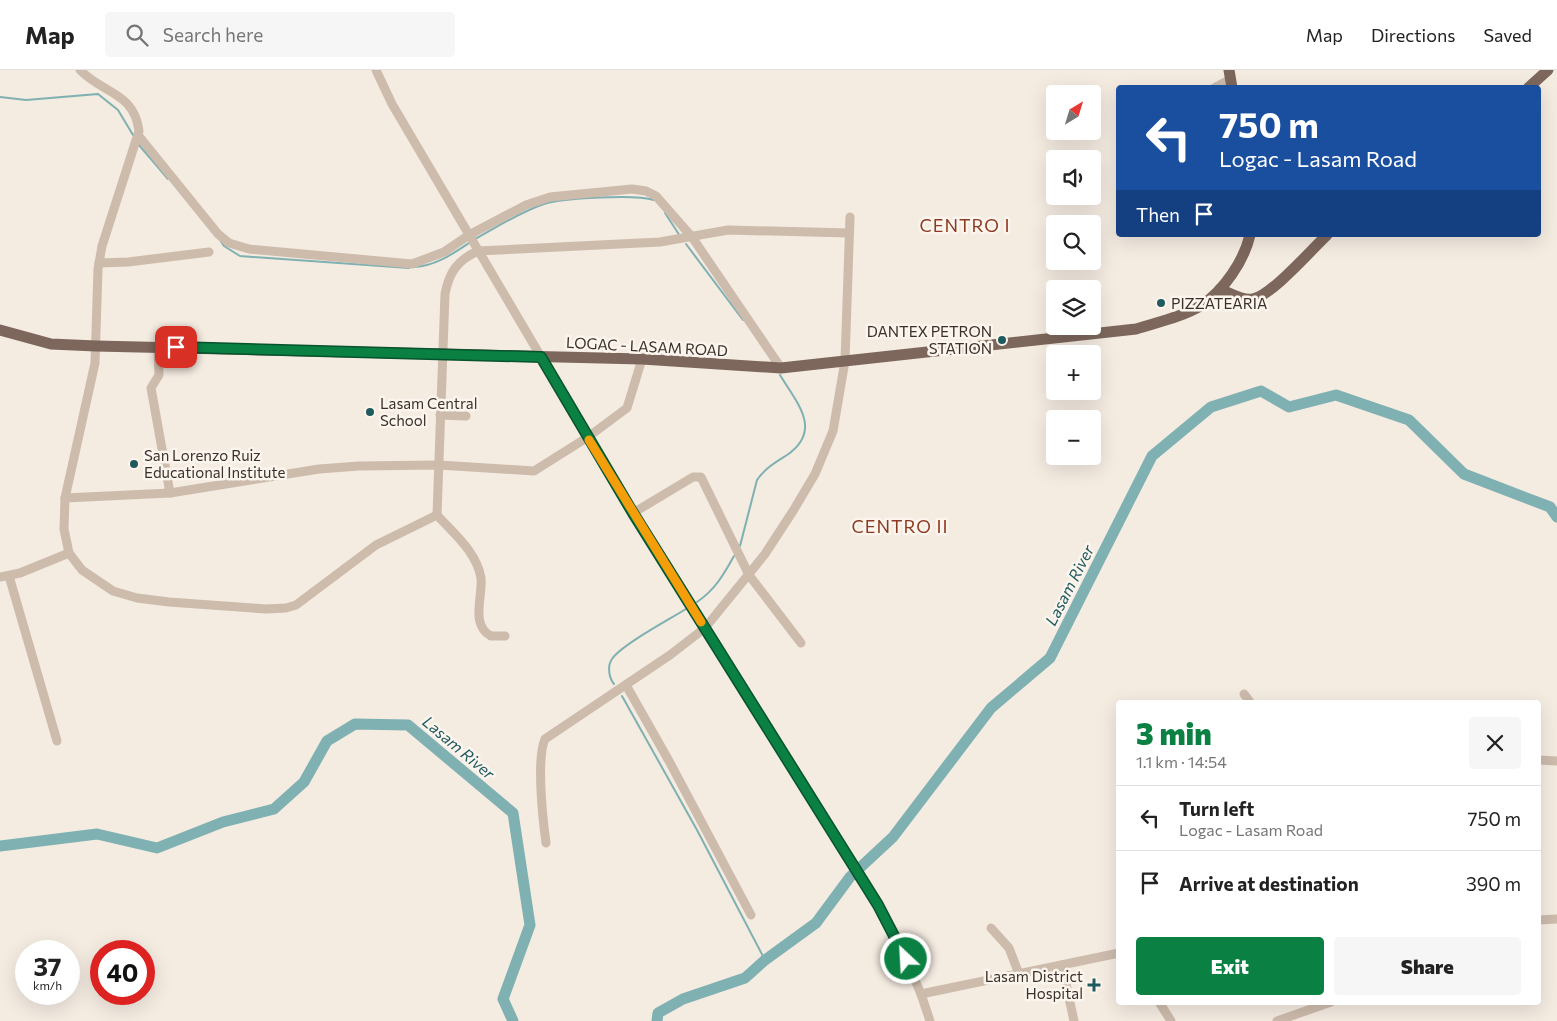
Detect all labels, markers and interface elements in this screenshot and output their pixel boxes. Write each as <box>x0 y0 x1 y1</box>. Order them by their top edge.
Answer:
search box <box>105 12 455 57</box>
text: Map <box>25 20 75 49</box>
icon: search <box>123 21 151 49</box>
text: Search here <box>163 23 263 46</box>
text: Map <box>1306 24 1343 46</box>
text: Directions <box>1371 24 1455 46</box>
text: Saved <box>1483 24 1532 46</box>
north arrow <box>1046 85 1101 140</box>
map controls <box>1046 85 1101 465</box>
text: 750 m <box>1219 102 1319 145</box>
icon: left <box>1136 105 1201 170</box>
text: Logac - Lasam Road <box>1219 145 1417 172</box>
button: sound <box>1046 150 1101 205</box>
icon: arrive <box>1190 200 1218 228</box>
text: Then <box>1136 203 1180 226</box>
district label: CENTRO I <box>919 214 1011 236</box>
button: search <box>1046 215 1101 270</box>
button: layers <box>1046 280 1101 335</box>
place label: PIZZATEARIA <box>1171 294 1267 312</box>
marker: PIZZATEARIA <box>1155 297 1167 309</box>
place label: DANTEX PETRON STATION <box>867 322 992 357</box>
pin <box>155 326 197 368</box>
icon: arrive <box>162 333 190 361</box>
street label: LOGAC - LASAM ROAD <box>566 333 728 359</box>
marker: DANTEX PETRON STATION <box>996 334 1008 346</box>
button: + <box>1046 345 1101 400</box>
place label: Lasam Central School <box>380 394 478 429</box>
marker: Lasam Central School <box>364 406 376 418</box>
button: − <box>1046 410 1101 465</box>
place label: San Lorenzo Ruiz Educational Institute <box>144 446 285 481</box>
marker: San Lorenzo Ruiz Educational Institute <box>128 458 140 470</box>
district label: CENTRO II <box>851 515 949 537</box>
water label: Lasam River <box>1041 541 1098 628</box>
water label: Lasam River <box>419 711 499 783</box>
text: 3 min <box>1136 714 1212 751</box>
button: close <box>1469 717 1521 769</box>
text: 1.1 km · 14:54 <box>1136 752 1227 771</box>
text: Turn left <box>1179 797 1254 820</box>
icon: left <box>1136 804 1164 832</box>
text: 750 m <box>1467 807 1521 830</box>
text: Logac - Lasam Road <box>1179 820 1323 839</box>
icon: arrive <box>1136 869 1164 897</box>
text: Arrive at destination <box>1179 872 1359 895</box>
text: 390 m <box>1466 872 1521 895</box>
position arrow <box>879 932 931 984</box>
button: Exit <box>1136 937 1324 995</box>
button: Share <box>1334 937 1521 995</box>
speed limit sign: 40 <box>90 940 155 1005</box>
text: 37 <box>33 951 62 981</box>
place label: Lasam District Hospital <box>985 967 1083 1002</box>
text: km/h <box>33 978 62 992</box>
marker: Lasam District Hospital <box>1087 978 1101 992</box>

